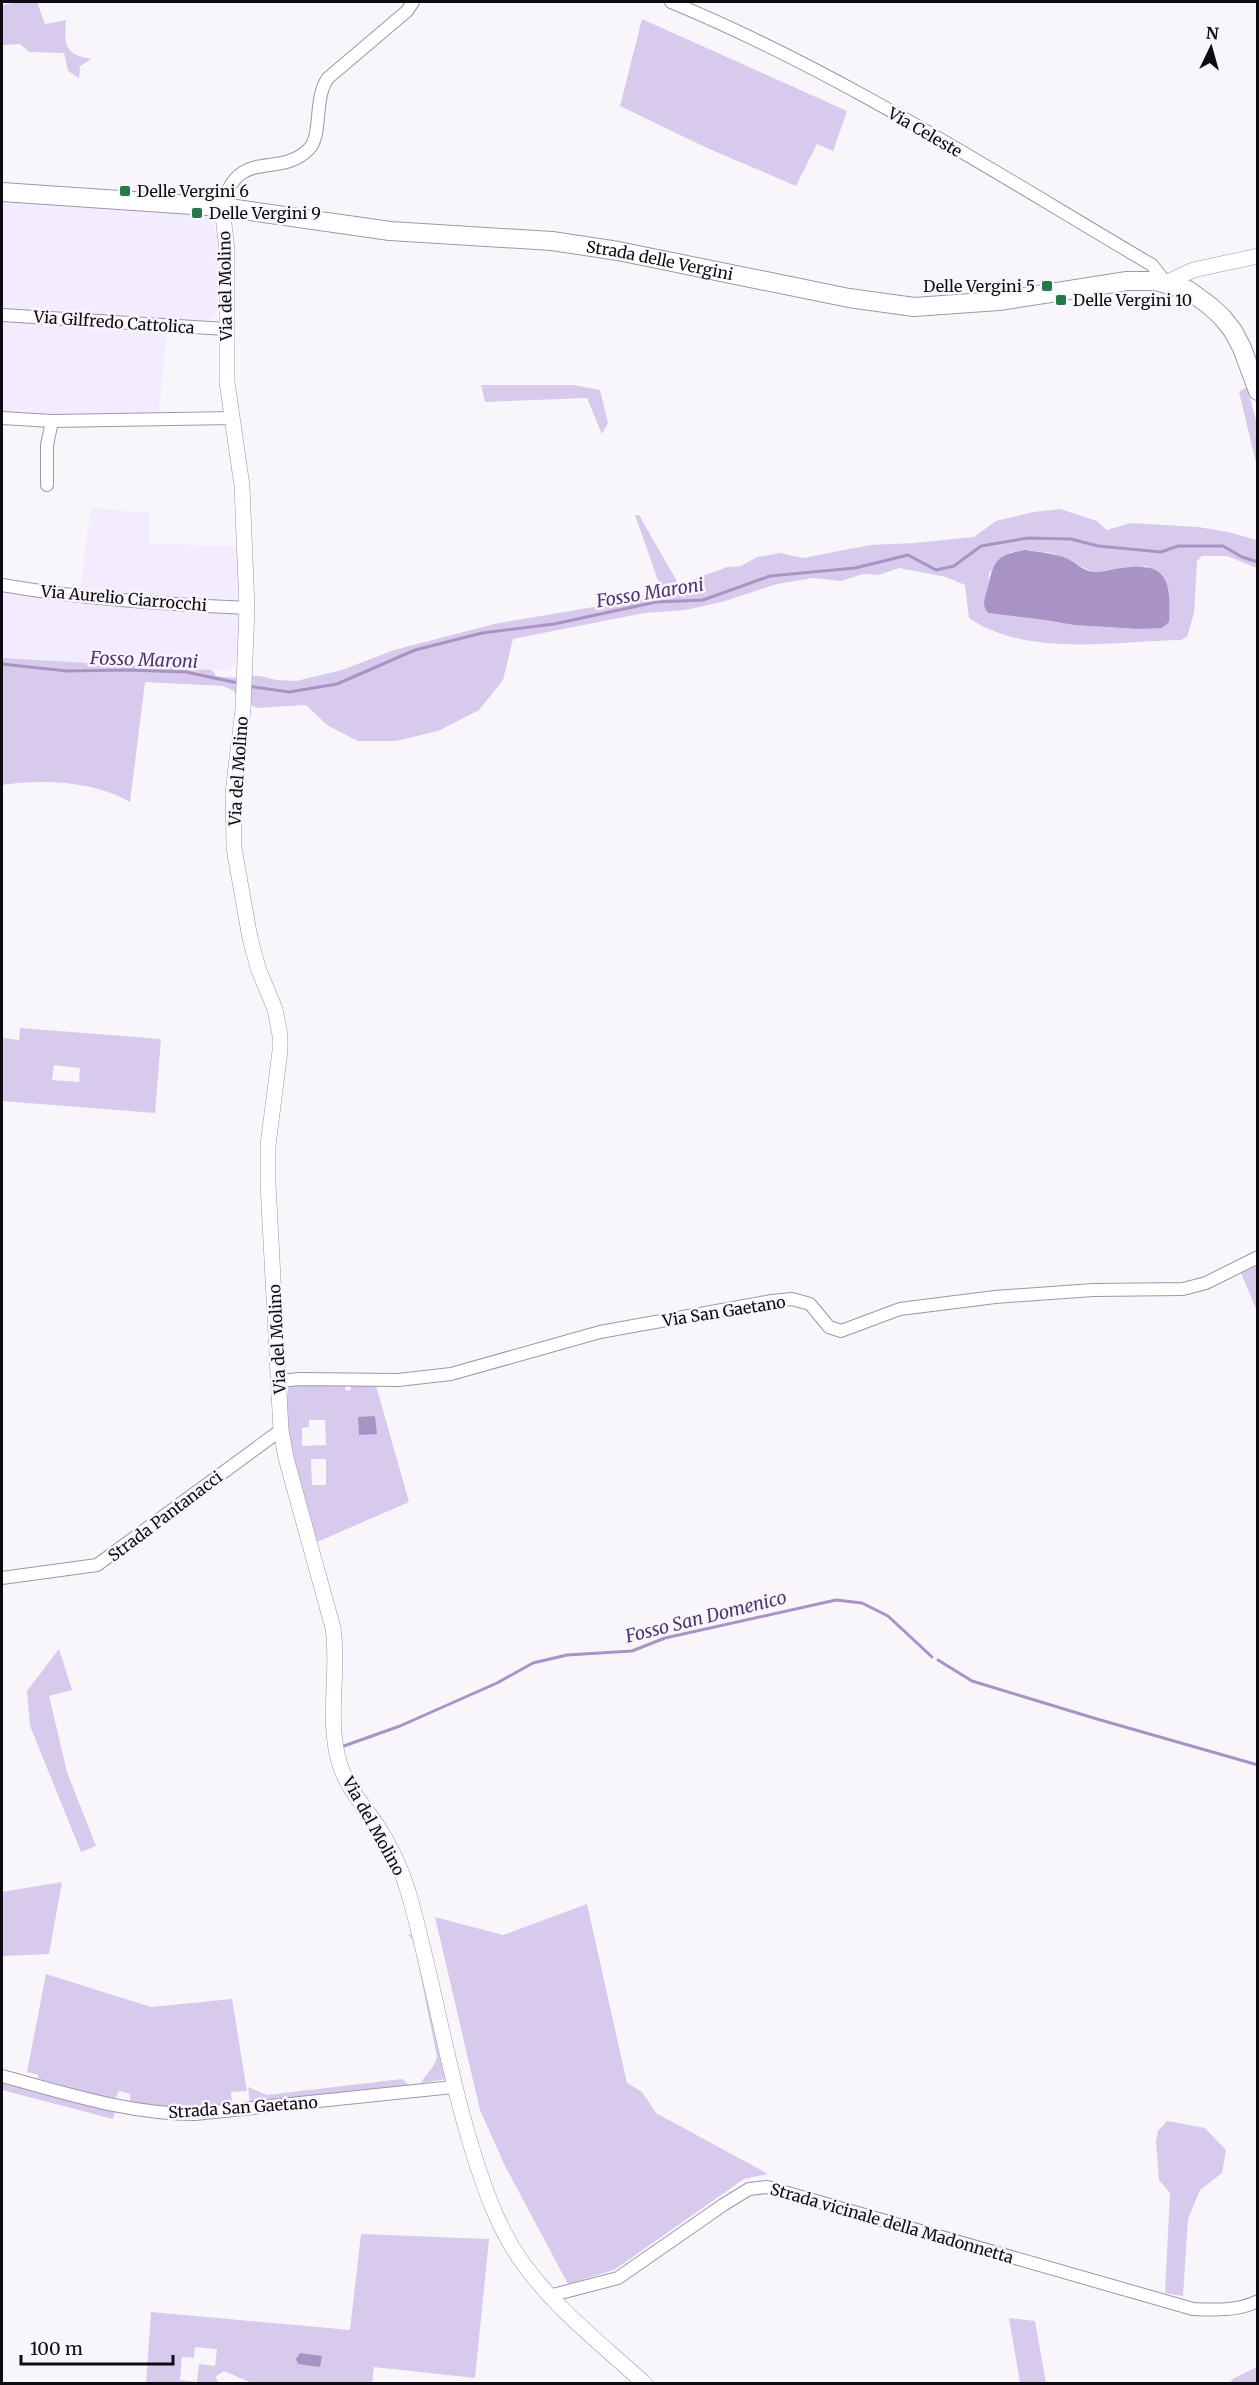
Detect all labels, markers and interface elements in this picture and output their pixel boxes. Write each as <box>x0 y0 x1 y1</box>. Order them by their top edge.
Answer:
north arrow <box>1181 18 1241 78</box>
text: N <box>1205 23 1220 44</box>
street label: Via Celeste <box>884 102 966 161</box>
place label: Delle Vergini 6 <box>137 181 249 201</box>
marker: Delle Vergini 6 <box>118 184 132 198</box>
place label: Delle Vergini 9 <box>209 203 321 223</box>
marker: Delle Vergini 9 <box>190 206 204 220</box>
street label: Via del Molino <box>214 231 236 342</box>
street label: Strada delle Vergini <box>585 236 735 284</box>
place label: Delle Vergini 5 <box>923 276 1035 296</box>
marker: Delle Vergini 5 <box>1040 279 1054 293</box>
place label: Delle Vergini 10 <box>1073 290 1192 310</box>
marker: Delle Vergini 10 <box>1054 293 1068 307</box>
street label: Via Gilfredo Cattolica <box>32 306 196 338</box>
water label: Fosso Maroni <box>594 573 705 612</box>
street label: Via Aurelio Ciarrocchi <box>39 581 208 615</box>
water label: Fosso Maroni <box>89 646 199 673</box>
street label: Via del Molino <box>224 715 252 828</box>
street label: Via del Molino <box>264 1284 290 1395</box>
street label: Via San Gaetano <box>660 1291 787 1331</box>
street label: Strada Pantanacci <box>104 1467 226 1565</box>
water label: Fosso San Domenico <box>622 1585 789 1648</box>
street label: Via del Molino <box>338 1772 409 1879</box>
street label: Strada San Gaetano <box>168 2092 318 2122</box>
street label: Strada vicinale della Madonnetta <box>768 2179 1016 2267</box>
scale bar <box>21 2328 172 2366</box>
text: 100 m <box>30 2337 83 2360</box>

